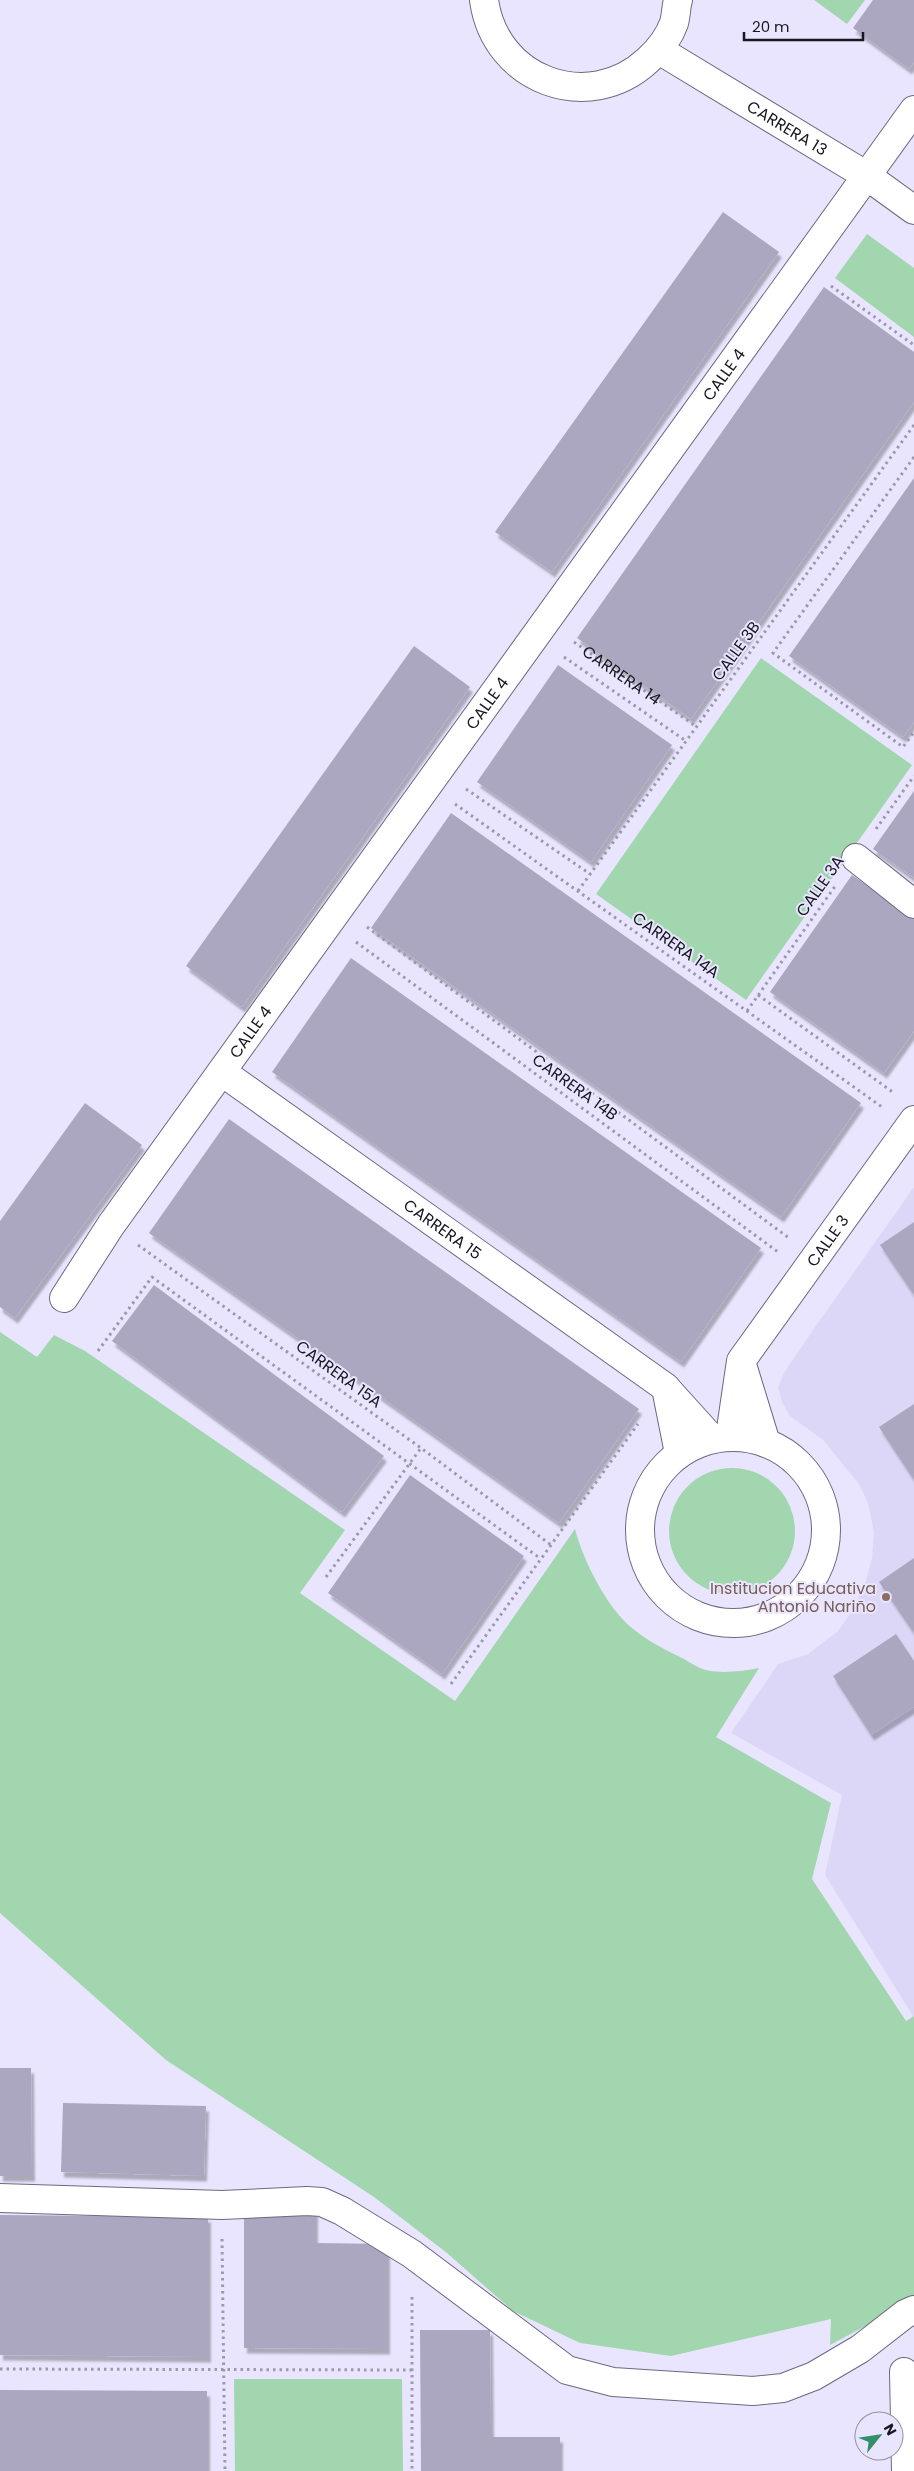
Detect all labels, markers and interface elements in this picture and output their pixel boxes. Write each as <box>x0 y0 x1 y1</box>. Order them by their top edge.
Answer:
scale bar <box>744 10 863 42</box>
text: 20 m <box>752 16 790 37</box>
street label: CARRERA 13 <box>743 95 832 161</box>
street label: CALLE 4 <box>697 344 750 405</box>
street label: CALLE 3B <box>707 616 766 686</box>
street label: CARRERA 14 <box>578 640 666 710</box>
street label: CALLE 4 <box>460 672 514 734</box>
street label: CALLE 3A <box>791 851 850 921</box>
street label: CARRERA 14A <box>628 906 724 984</box>
street label: CALLE 4 <box>223 1001 277 1063</box>
street label: CARRERA 14B <box>528 1048 623 1126</box>
street label: CARRERA 15 <box>399 1193 487 1265</box>
street label: CALLE 3 <box>801 1210 854 1271</box>
street label: CARRERA 15A <box>291 1335 387 1413</box>
place label: Institucion Educativa Antonio Nariño <box>710 1577 876 1618</box>
marker: Institucion Educativa Antonio Nariño <box>880 1591 892 1603</box>
north arrow <box>854 2411 904 2461</box>
text: N <box>879 2420 902 2439</box>

